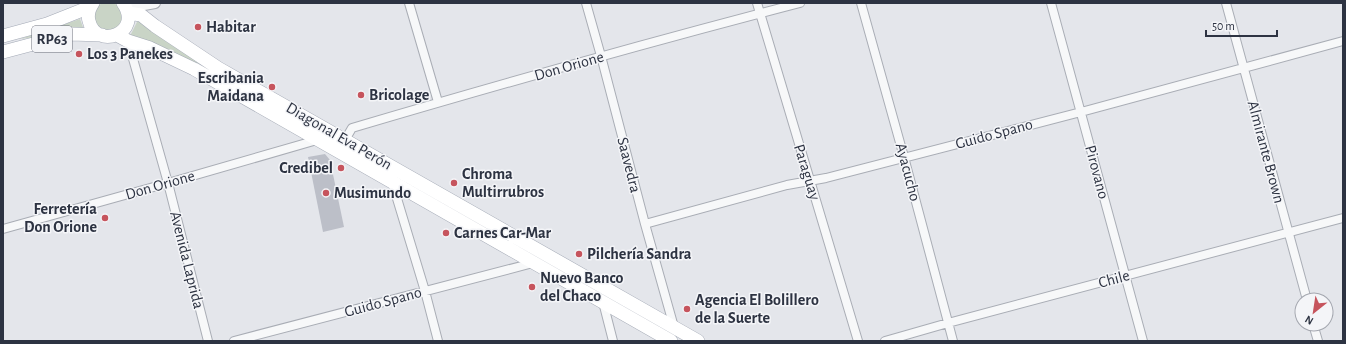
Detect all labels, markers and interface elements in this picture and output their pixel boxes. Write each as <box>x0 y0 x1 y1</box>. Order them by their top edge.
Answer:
scale bar <box>1206 12 1277 38</box>
place label: Habitar <box>206 19 256 35</box>
text: 50 m <box>1212 20 1235 32</box>
marker: Habitar <box>193 22 203 32</box>
road number: RP63 <box>32 26 72 52</box>
place label: Los 3 Panekes <box>87 46 173 62</box>
street label: Don Orione <box>532 48 606 84</box>
marker: Los 3 Panekes <box>74 49 84 59</box>
place label: Escribania Maidana <box>198 70 264 104</box>
marker: Escribania Maidana <box>267 82 277 92</box>
place label: Bricolage <box>369 87 430 103</box>
marker: Bricolage <box>356 90 366 100</box>
street label: Diagonal Eva Perón <box>283 99 395 173</box>
street label: Almirante Brown <box>1245 99 1287 205</box>
street label: Guido Spano <box>954 116 1034 152</box>
street label: Saavedra <box>614 136 644 194</box>
street label: Ayacucho <box>892 141 923 203</box>
street label: Paraguay <box>790 142 823 202</box>
street label: Pirovano <box>1082 143 1112 201</box>
place label: Credibel <box>279 160 333 176</box>
marker: Credibel <box>336 163 346 173</box>
place label: Chroma Multirrubros <box>462 166 544 200</box>
street label: Don Orione <box>123 167 197 203</box>
marker: Chroma Multirrubros <box>449 178 459 188</box>
place label: Musimundo <box>334 185 411 201</box>
marker: Musimundo <box>321 188 331 198</box>
place label: Ferretería Don Orione <box>24 201 97 235</box>
street label: Avenida Laprida <box>167 210 207 310</box>
marker: Ferretería Don Orione <box>100 213 110 223</box>
place label: Carnes Car-Mar <box>454 225 552 241</box>
marker: Carnes Car-Mar <box>441 228 451 238</box>
place label: Pilchería Sandra <box>587 246 692 262</box>
marker: Pilchería Sandra <box>574 249 584 259</box>
street label: Chile <box>1097 267 1131 291</box>
place label: Nuevo Banco del Chaco <box>540 270 624 304</box>
marker: Nuevo Banco del Chaco <box>527 282 537 292</box>
street label: Guido Spano <box>343 284 423 320</box>
place label: Agencia El Bolillero de la Suerte <box>695 292 819 326</box>
north arrow <box>1294 292 1334 332</box>
marker: Agencia El Bolillero de la Suerte <box>682 304 692 314</box>
text: N <box>1303 314 1315 327</box>

